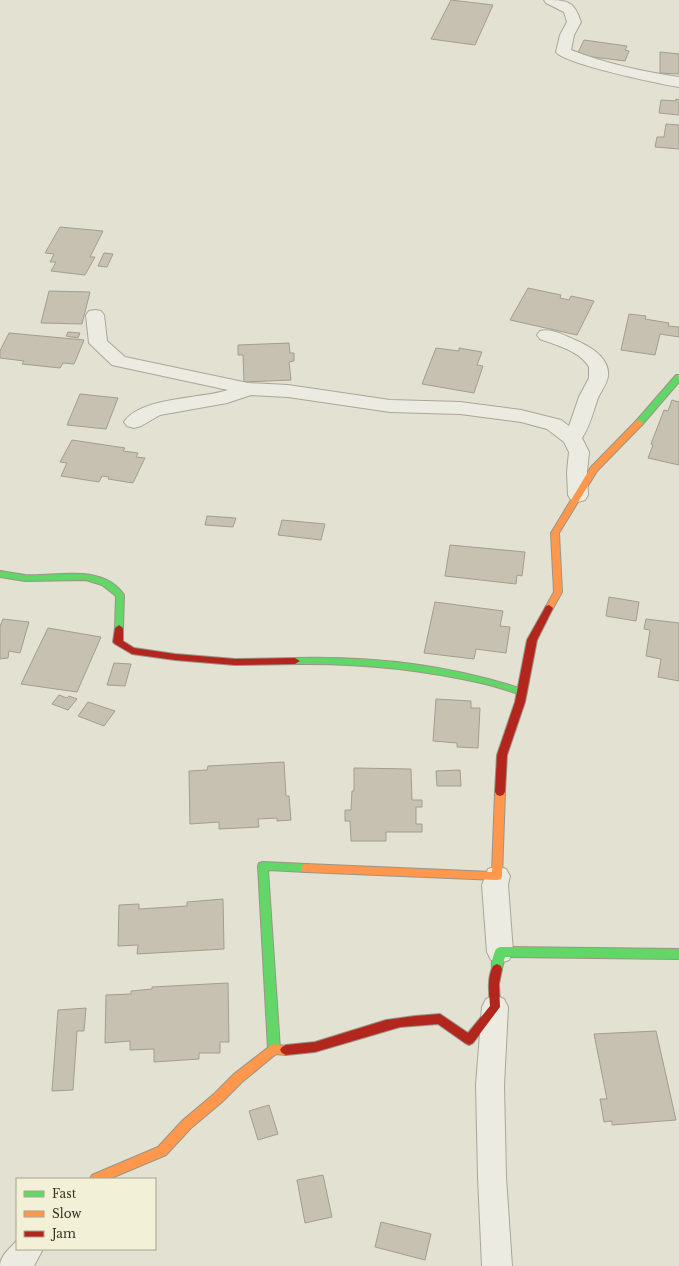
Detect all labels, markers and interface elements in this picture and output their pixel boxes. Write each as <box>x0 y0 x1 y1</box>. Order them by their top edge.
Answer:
legend <box>16 1178 156 1250</box>
text: Fast <box>52 1186 77 1201</box>
text: Slow <box>52 1206 82 1221</box>
text: Jam <box>50 1226 76 1241</box>

